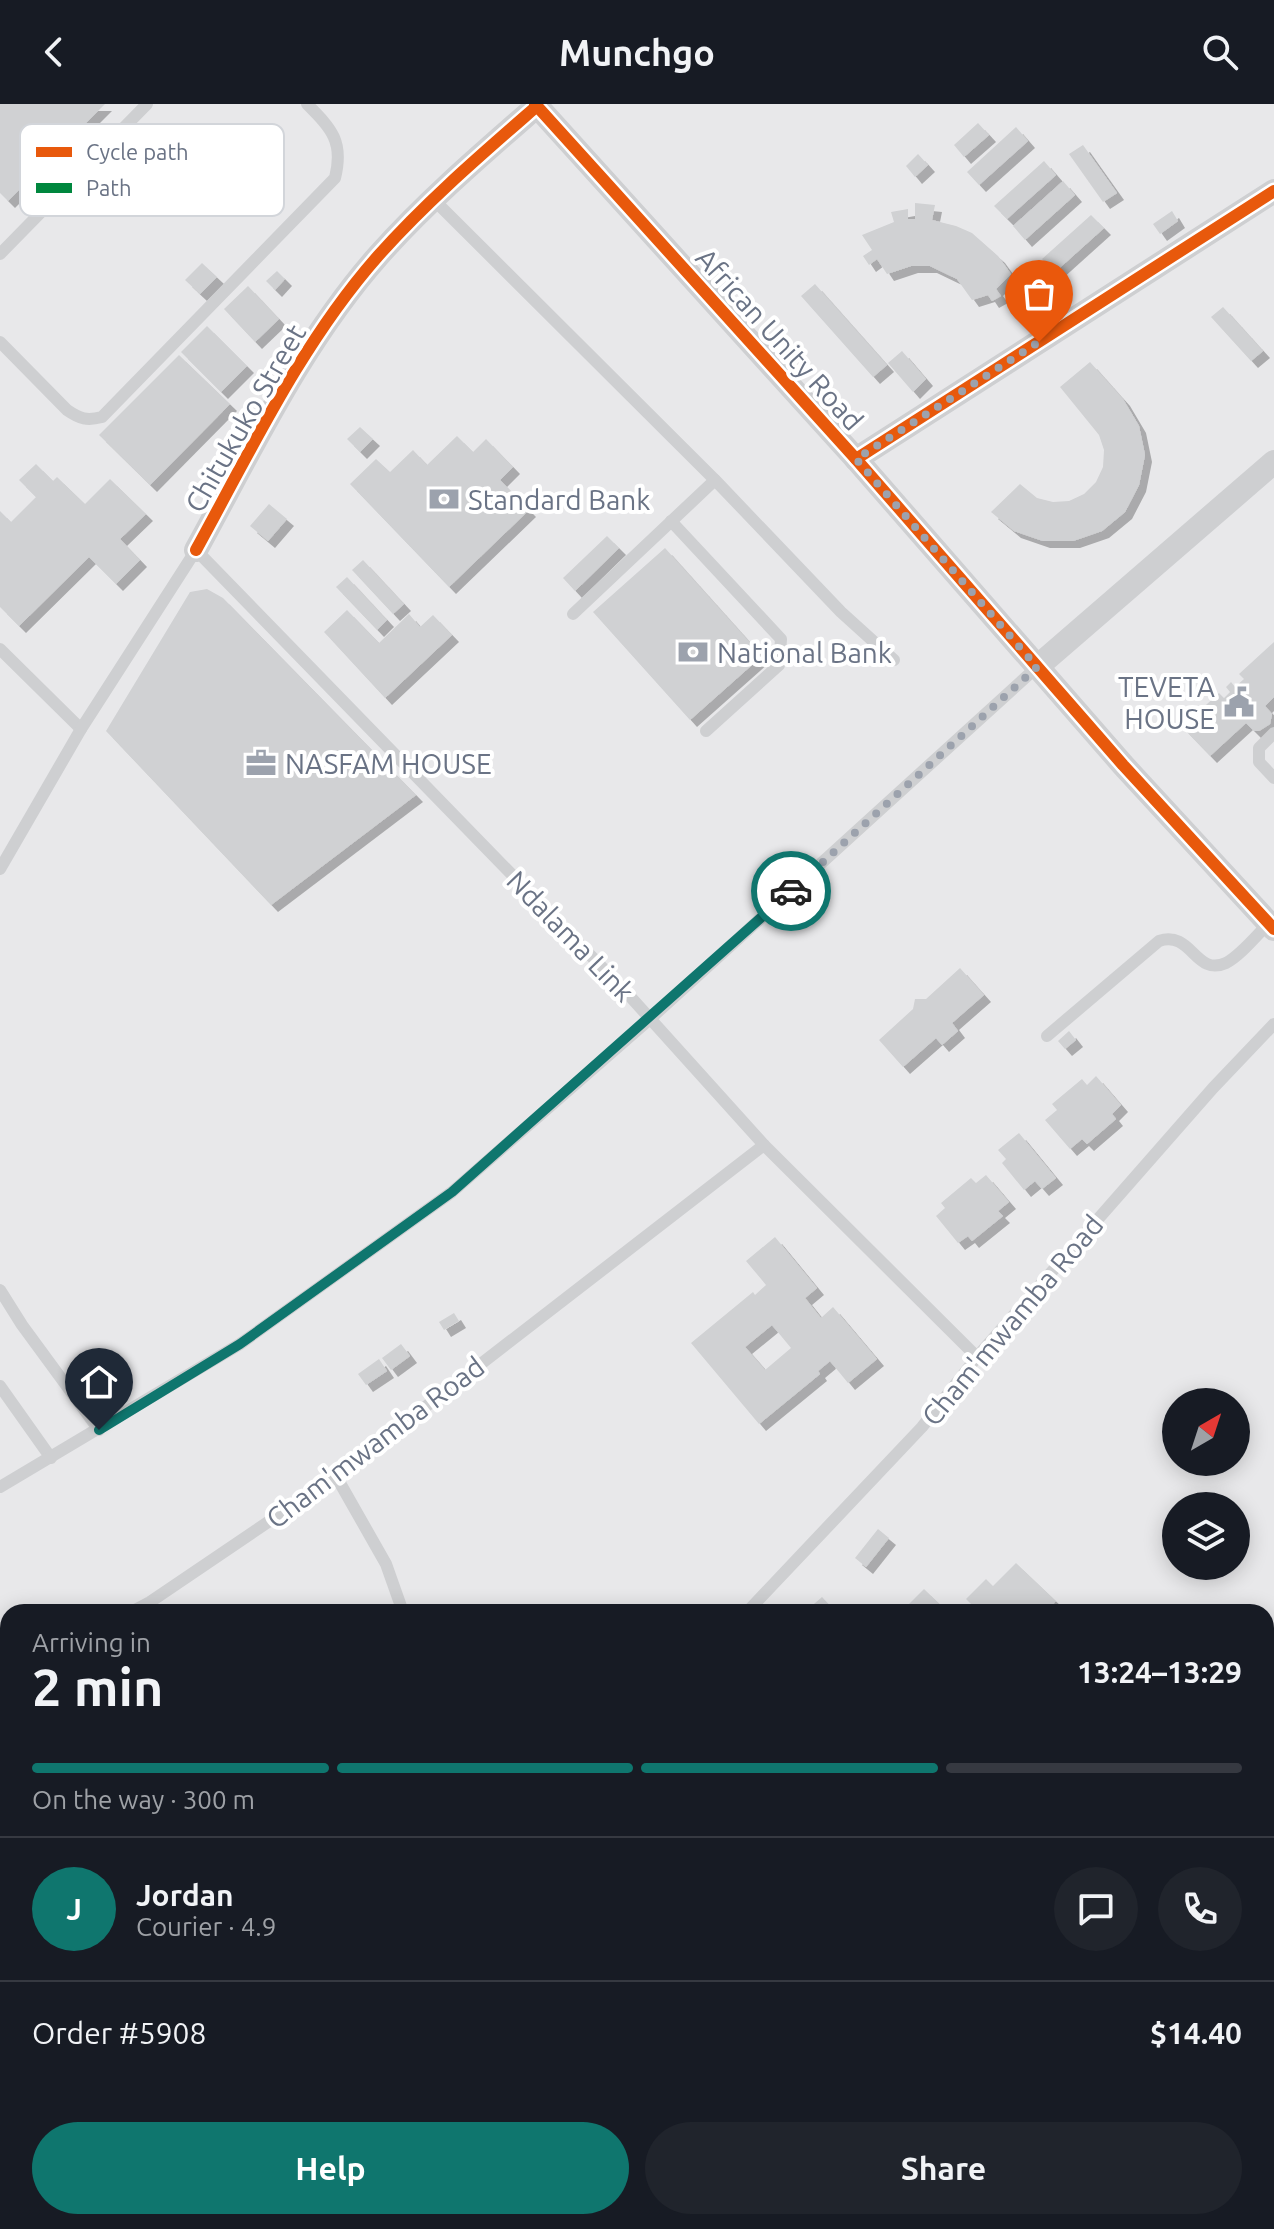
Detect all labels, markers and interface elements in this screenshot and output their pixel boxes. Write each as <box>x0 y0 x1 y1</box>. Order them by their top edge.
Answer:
icon: back <box>32 30 76 74</box>
icon: search <box>1198 30 1242 74</box>
text: Munchgo <box>559 32 715 73</box>
legend <box>20 124 284 216</box>
text: Cycle path <box>86 139 189 164</box>
text: Path <box>86 175 131 200</box>
street label: African Unity Road <box>690 242 870 436</box>
pin <box>1005 260 1073 342</box>
icon: bag <box>1017 272 1061 316</box>
street label: Chitukuko Street <box>179 319 311 517</box>
bank icon: Standard Bank <box>427 482 461 516</box>
place label: Standard Bank <box>468 484 650 515</box>
bank icon: National Bank <box>676 635 710 669</box>
place label: National Bank <box>717 637 892 668</box>
place label: TEVETA HOUSE <box>1118 671 1215 734</box>
public building icon: TEVETA HOUSE <box>1222 685 1256 719</box>
office icon: NASFAM HOUSE <box>244 746 278 780</box>
place label: NASFAM HOUSE <box>285 748 492 779</box>
courier <box>751 851 831 931</box>
street label: Ndalama Link <box>501 865 641 1007</box>
icon: car <box>769 869 813 913</box>
street label: Cham'mwamba Road <box>915 1209 1109 1431</box>
pin <box>65 1348 133 1430</box>
street label: Cham'mwamba Road <box>260 1350 490 1534</box>
icon: home <box>77 1360 121 1404</box>
north arrow <box>1162 1388 1250 1476</box>
map controls <box>1162 1388 1250 1580</box>
button: layers <box>1162 1492 1250 1580</box>
text: Arriving in <box>32 1628 151 1657</box>
text: 13:24–13:29 <box>1077 1655 1242 1689</box>
text: 2 min <box>32 1658 163 1716</box>
text: On the way · 300 m <box>32 1785 255 1814</box>
button: chat <box>1054 1867 1138 1951</box>
button: phone <box>1158 1867 1242 1951</box>
text: Jordan <box>136 1878 234 1912</box>
text: J <box>66 1892 82 1926</box>
text: Courier · 4.9 <box>136 1912 276 1941</box>
text: Order #5908 <box>32 2016 206 2050</box>
text: $14.40 <box>1150 2016 1242 2050</box>
button: Help <box>32 2122 629 2214</box>
button: Share <box>645 2122 1242 2214</box>

